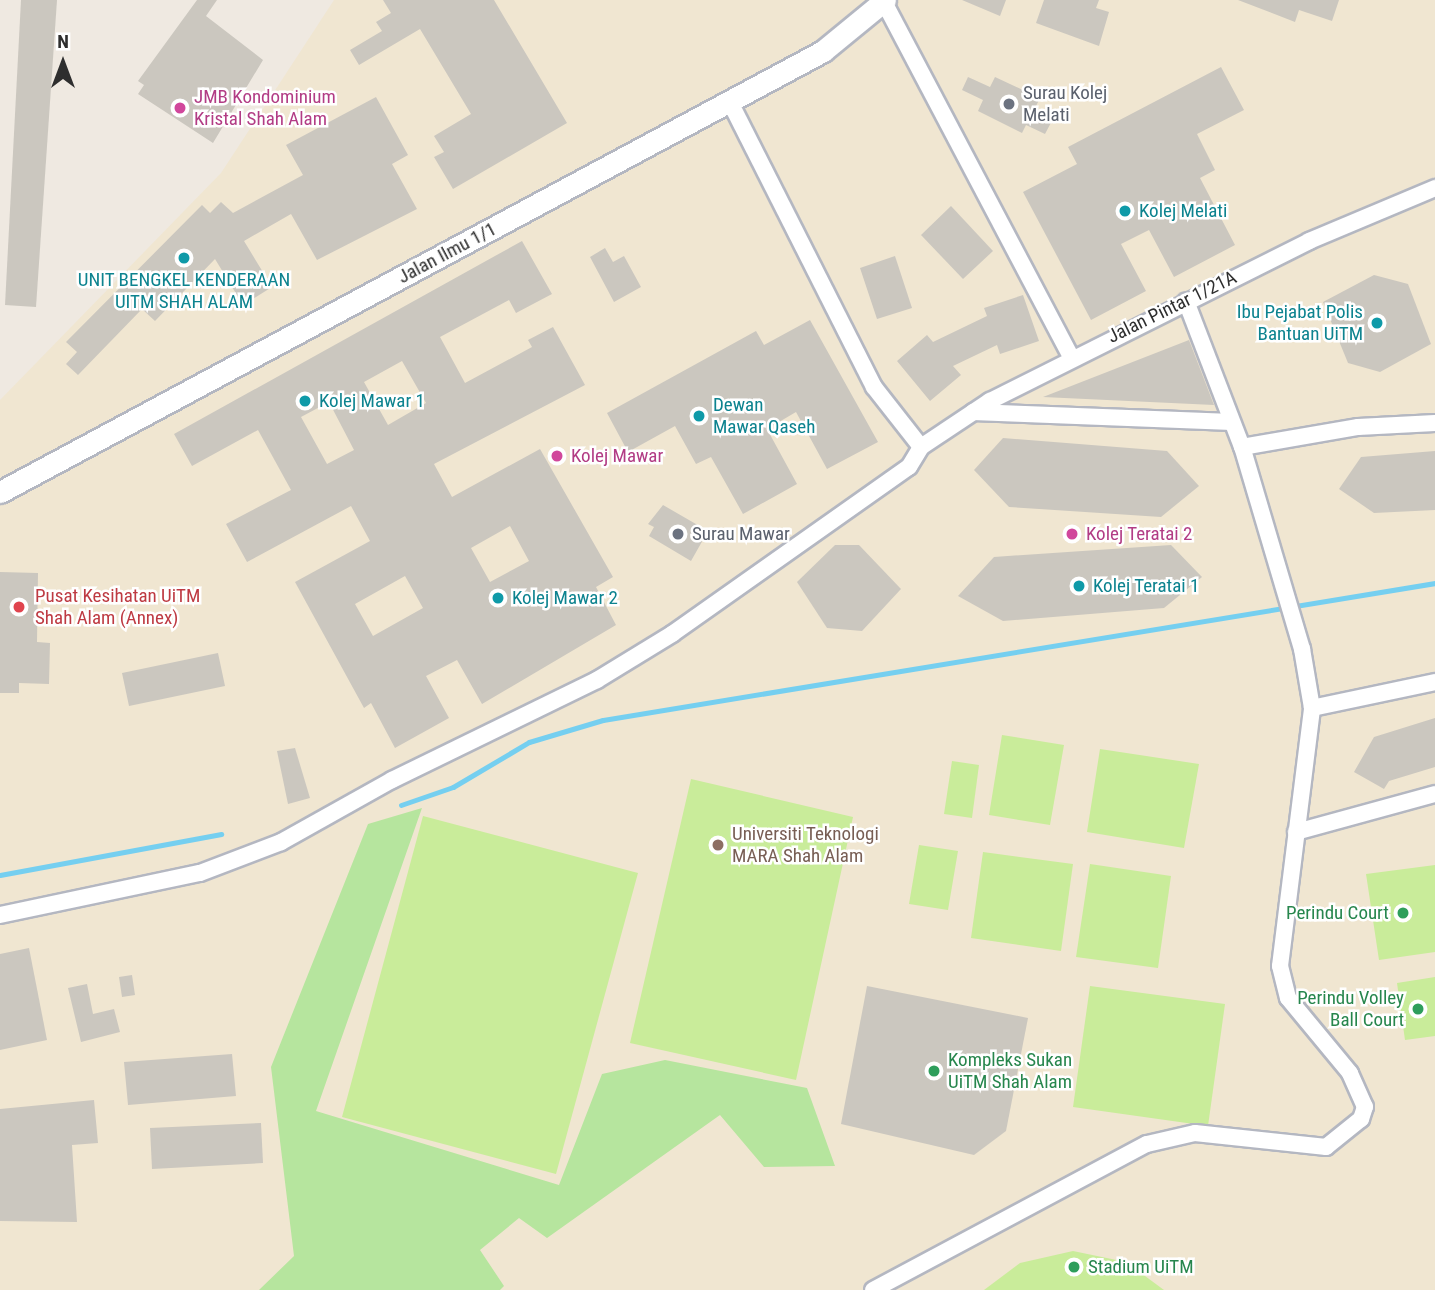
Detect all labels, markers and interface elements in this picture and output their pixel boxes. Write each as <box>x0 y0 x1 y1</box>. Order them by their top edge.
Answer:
north arrow <box>28 28 98 98</box>
text: N <box>57 30 69 53</box>
place label: Surau Kolej Melati <box>1023 82 1107 126</box>
place label: JMB Kondominium Kristal Shah Alam <box>194 86 336 130</box>
marker: Surau Kolej Melati <box>1001 96 1017 112</box>
marker: JMB Kondominium Kristal Shah Alam <box>172 100 188 116</box>
place label: Kolej Melati <box>1139 200 1227 222</box>
marker: Kolej Melati <box>1117 203 1133 219</box>
street label: Jalan Ilmu 1/1 <box>394 218 500 288</box>
marker: UNIT BENGKEL KENDERAAN UITM SHAH ALAM <box>176 250 192 266</box>
street label: Jalan Pintar 1/21A <box>1104 266 1240 348</box>
place label: UNIT BENGKEL KENDERAAN UITM SHAH ALAM <box>78 269 290 313</box>
place label: Ibu Pejabat Polis Bantuan UiTM <box>1237 301 1363 345</box>
marker: Ibu Pejabat Polis Bantuan UiTM <box>1369 315 1385 331</box>
place label: Kolej Mawar 1 <box>319 390 425 412</box>
marker: Kolej Mawar 1 <box>297 393 313 409</box>
place label: Dewan Mawar Qaseh <box>713 394 815 438</box>
marker: Dewan Mawar Qaseh <box>691 408 707 424</box>
place label: Kolej Mawar <box>571 445 663 467</box>
marker: Kolej Mawar <box>549 448 565 464</box>
place label: Surau Mawar <box>692 523 790 545</box>
place label: Kolej Teratai 2 <box>1086 523 1193 545</box>
marker: Surau Mawar <box>670 526 686 542</box>
marker: Kolej Teratai 2 <box>1064 526 1080 542</box>
place label: Kolej Teratai 1 <box>1093 575 1200 597</box>
marker: Kolej Teratai 1 <box>1071 578 1087 594</box>
place label: Pusat Kesihatan UiTM Shah Alam (Annex) <box>35 585 200 629</box>
place label: Kolej Mawar 2 <box>512 587 618 609</box>
marker: Kolej Mawar 2 <box>490 590 506 606</box>
marker: Pusat Kesihatan UiTM Shah Alam (Annex) <box>9 597 29 617</box>
place label: Universiti Teknologi MARA Shah Alam <box>732 823 879 867</box>
marker: Universiti Teknologi MARA Shah Alam <box>710 837 726 853</box>
place label: Perindu Court <box>1286 902 1389 924</box>
marker: Perindu Court <box>1395 905 1411 921</box>
place label: Perindu Volley Ball Court <box>1297 987 1404 1031</box>
marker: Perindu Volley Ball Court <box>1410 1001 1426 1017</box>
place label: Kompleks Sukan UiTM Shah Alam <box>948 1049 1072 1093</box>
marker: Kompleks Sukan UiTM Shah Alam <box>926 1063 942 1079</box>
place label: Stadium UiTM <box>1088 1256 1193 1278</box>
marker: Stadium UiTM <box>1066 1259 1082 1275</box>

